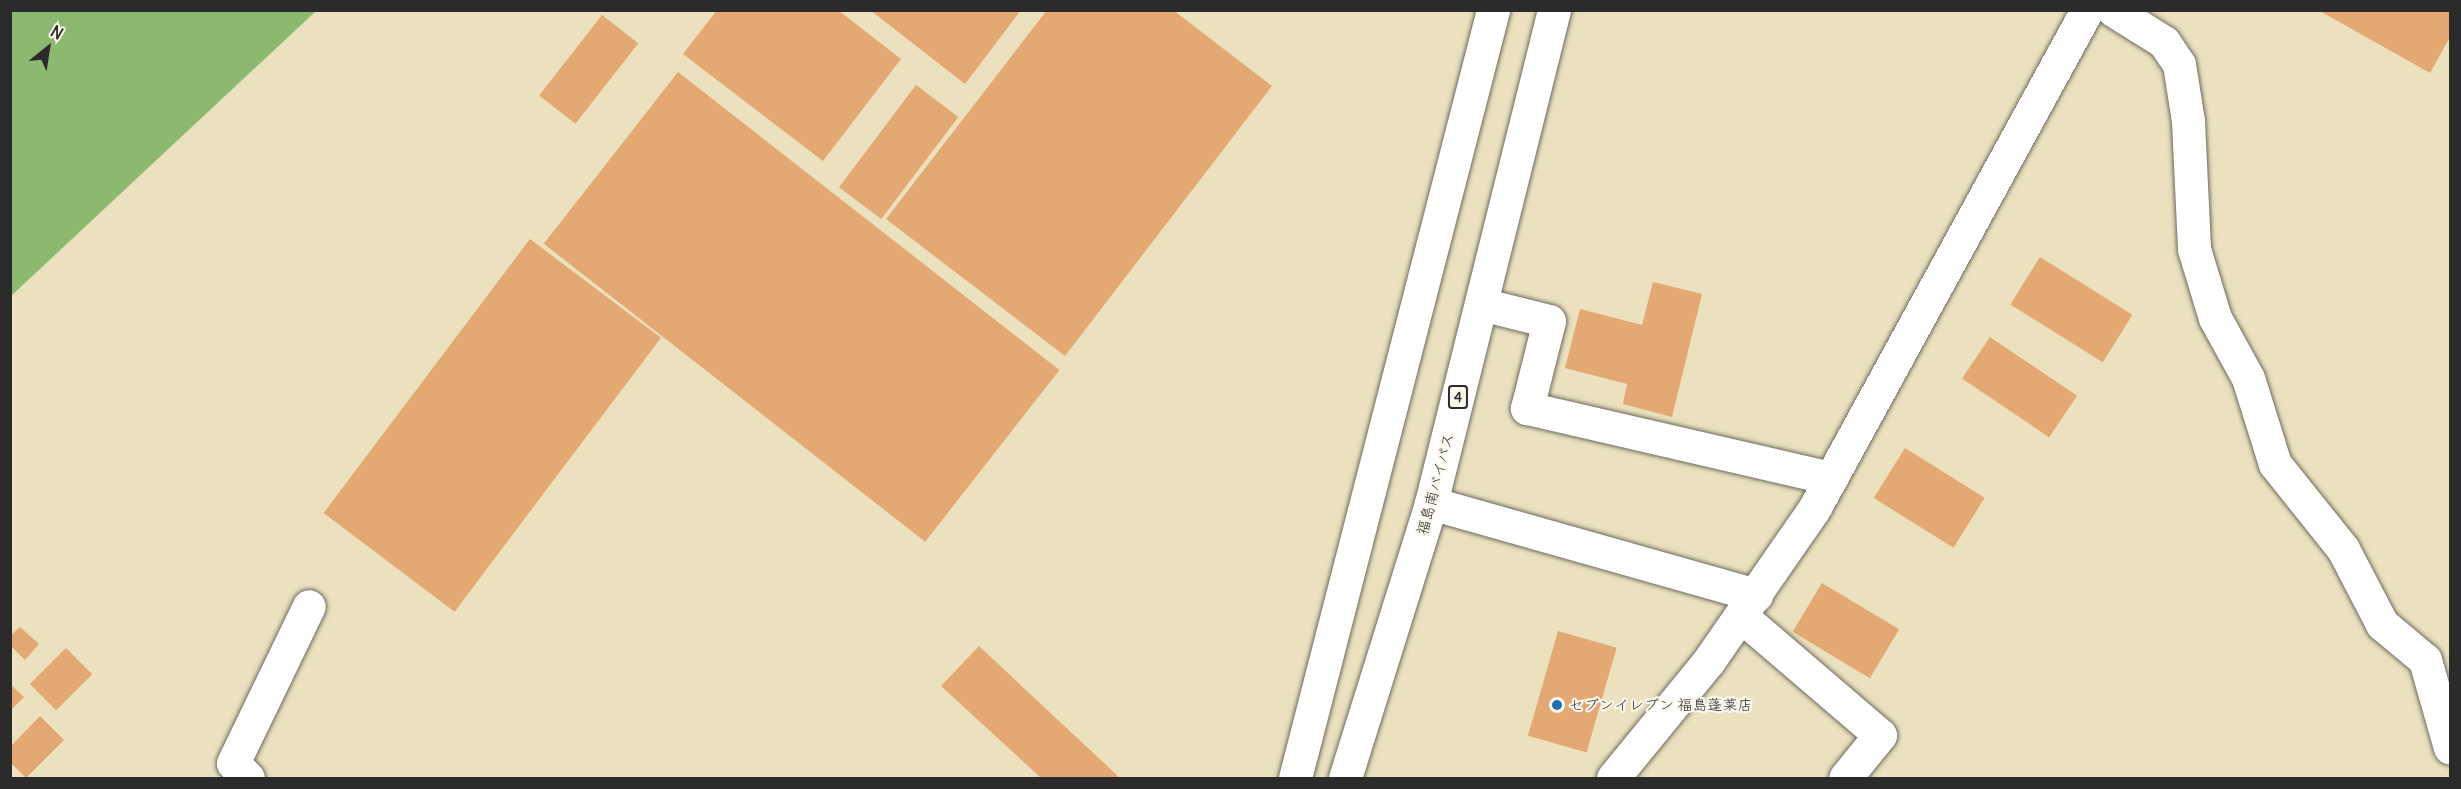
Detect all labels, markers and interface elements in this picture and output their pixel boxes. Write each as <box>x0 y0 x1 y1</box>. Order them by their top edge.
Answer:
north arrow <box>18 18 78 78</box>
text: N <box>47 21 67 44</box>
road number: 4 <box>1448 386 1468 408</box>
street label: 福島南バイパス <box>1413 431 1457 537</box>
place label: セブンイレブン 福島蓬莱店 <box>1569 696 1753 714</box>
marker: セブンイレブン 福島蓬莱店 <box>1550 698 1564 712</box>

